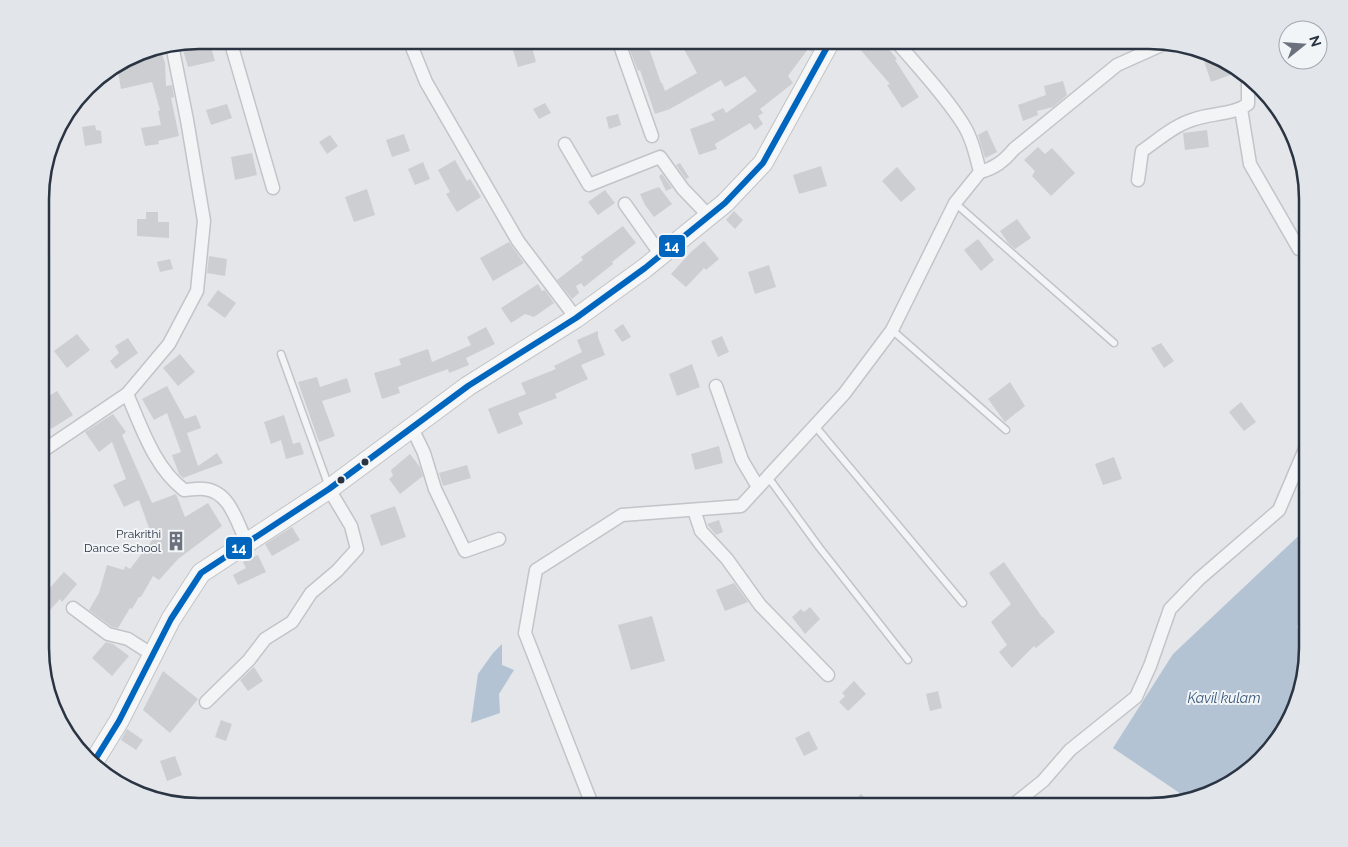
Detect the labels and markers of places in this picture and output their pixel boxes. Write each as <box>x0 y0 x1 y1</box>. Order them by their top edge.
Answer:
unlabelled marker <box>360 457 370 467</box>
unlabelled marker <box>336 475 346 485</box>
place label: Prakrithi Dance School <box>84 527 162 555</box>
building icon: Prakrithi Dance School <box>165 530 187 552</box>

